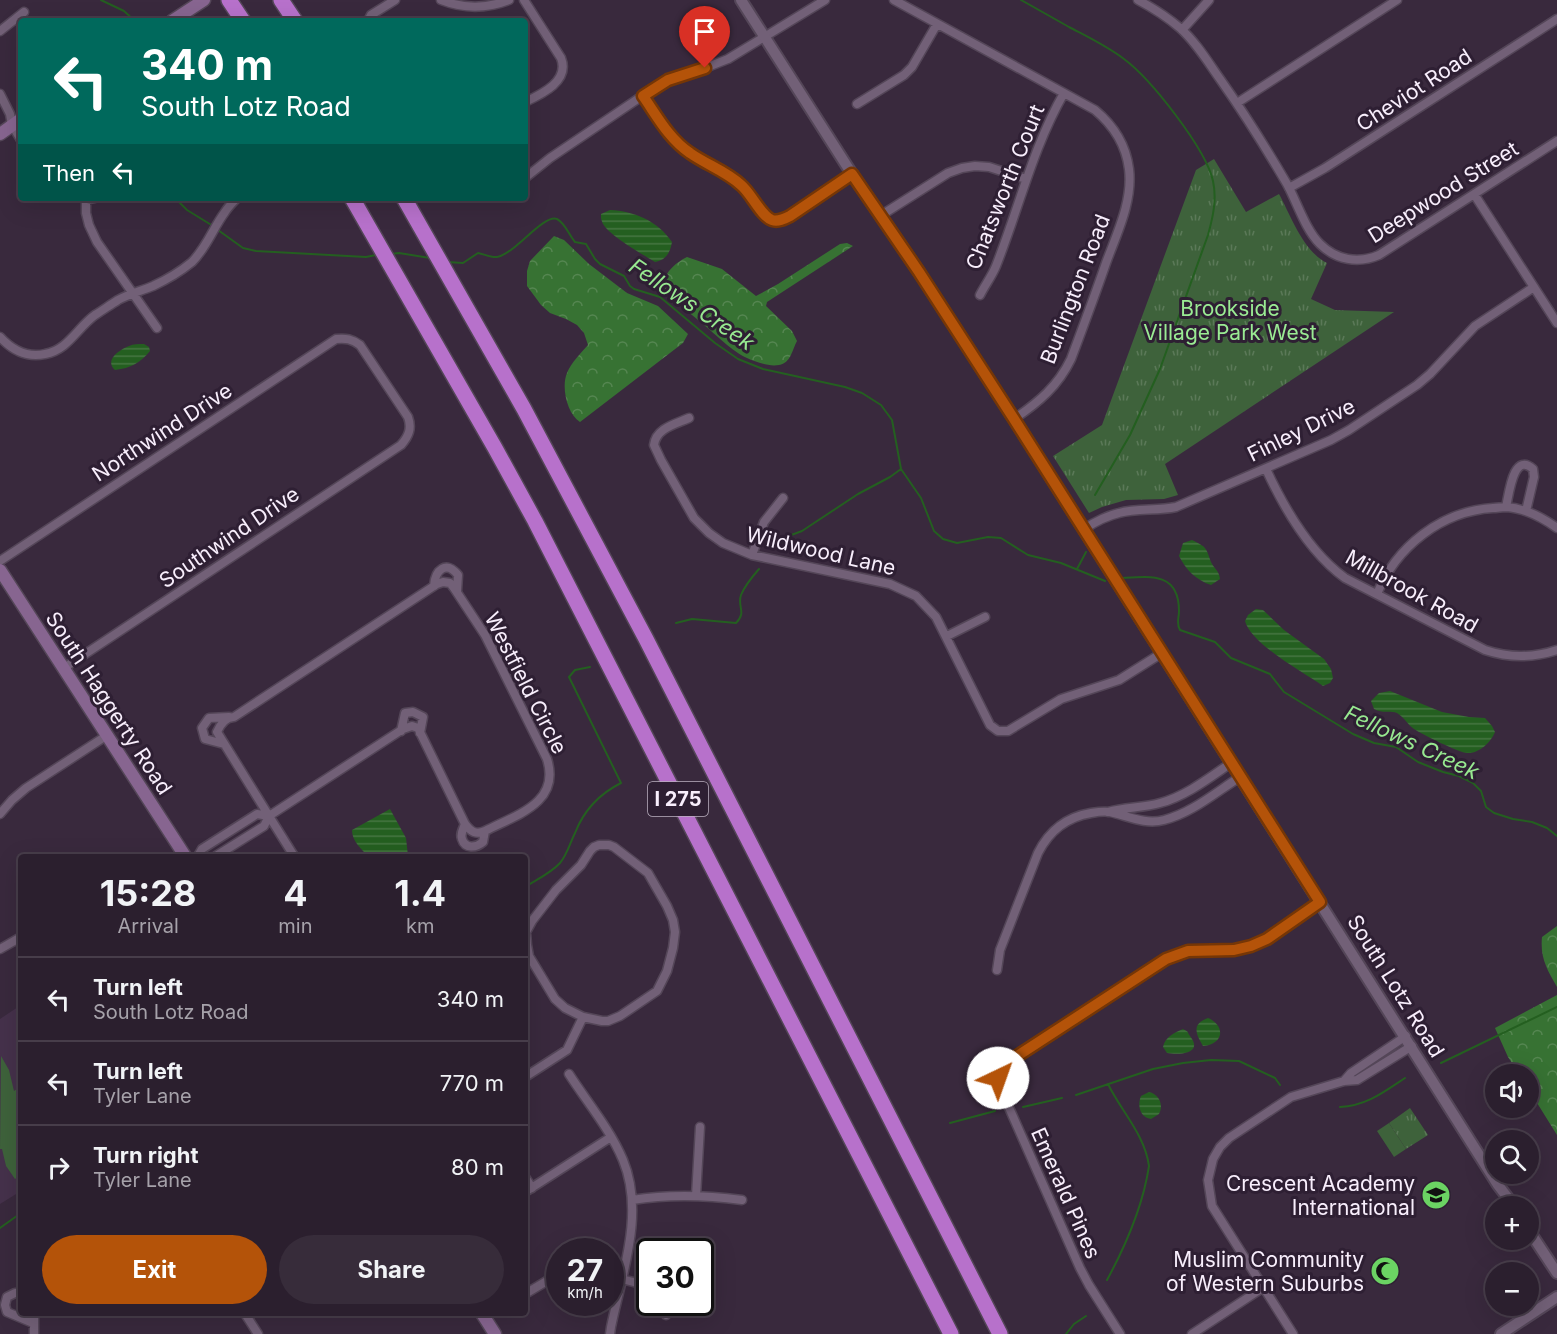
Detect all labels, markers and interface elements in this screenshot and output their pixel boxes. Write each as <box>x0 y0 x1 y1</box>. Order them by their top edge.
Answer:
pin <box>679 6 730 68</box>
icon: arrive <box>688 15 721 48</box>
text: 340 m <box>141 39 273 90</box>
icon: left <box>42 42 120 120</box>
street label: Cheviot Road <box>1352 43 1476 137</box>
text: South Lotz Road <box>141 90 351 123</box>
street label: Chatsworth Court <box>961 101 1050 273</box>
street label: Deepwood Street <box>1363 136 1523 248</box>
icon: left <box>107 156 140 189</box>
text: Then <box>42 160 95 186</box>
street label: Burlington Road <box>1035 211 1115 367</box>
water label: Fellows Creek <box>624 253 760 356</box>
park label: Brookside Village Park West <box>1143 296 1317 345</box>
street label: Northwind Drive <box>87 378 237 486</box>
street label: Finley Drive <box>1243 393 1359 467</box>
street label: Southwind Drive <box>154 481 304 593</box>
street label: Wildwood Lane <box>744 522 898 580</box>
street label: Millbrook Road <box>1341 544 1483 638</box>
street label: South Haggerty Road <box>41 607 177 799</box>
street label: Westfield Circle <box>480 608 572 758</box>
water label: Fellows Creek <box>1341 699 1484 785</box>
road number: I 275 <box>648 782 708 816</box>
text: 15:28 <box>100 871 196 915</box>
text: 4 <box>283 871 308 915</box>
text: 1.4 <box>394 871 446 915</box>
street label: South Lotz Road <box>1342 910 1450 1062</box>
text: Arrival <box>117 914 179 938</box>
text: min <box>278 914 312 938</box>
text: km <box>406 914 434 938</box>
text: Turn left <box>93 974 183 1000</box>
icon: left <box>42 983 75 1016</box>
text: 340 m <box>437 986 504 1012</box>
text: South Lotz Road <box>93 1000 248 1024</box>
position arrow <box>966 1046 1030 1110</box>
text: Turn left <box>93 1058 183 1084</box>
map controls <box>1485 1064 1539 1316</box>
button: sound <box>1485 1064 1539 1118</box>
icon: left <box>42 1067 75 1100</box>
text: 770 m <box>440 1070 504 1096</box>
text: Tyler Lane <box>93 1084 192 1108</box>
street label: Emerald Pines <box>1026 1123 1106 1263</box>
button: search <box>1485 1130 1539 1184</box>
text: Turn right <box>93 1142 199 1168</box>
icon: right <box>42 1151 75 1184</box>
text: 80 m <box>451 1154 504 1180</box>
text: Tyler Lane <box>93 1168 192 1192</box>
place label: Crescent Academy International <box>1226 1171 1415 1220</box>
school or university icon: Crescent Academy International <box>1420 1179 1452 1211</box>
button: + <box>1485 1196 1539 1250</box>
button: Exit <box>42 1235 267 1304</box>
button: Share <box>279 1235 504 1304</box>
speed limit sign: 30 <box>636 1238 714 1316</box>
place label: Muslim Community of Western Suburbs <box>1166 1247 1364 1296</box>
text: 27 <box>567 1252 603 1288</box>
mosque icon: Muslim Community of Western Suburbs <box>1369 1255 1401 1287</box>
button: − <box>1485 1262 1539 1316</box>
text: km/h <box>567 1283 603 1302</box>

